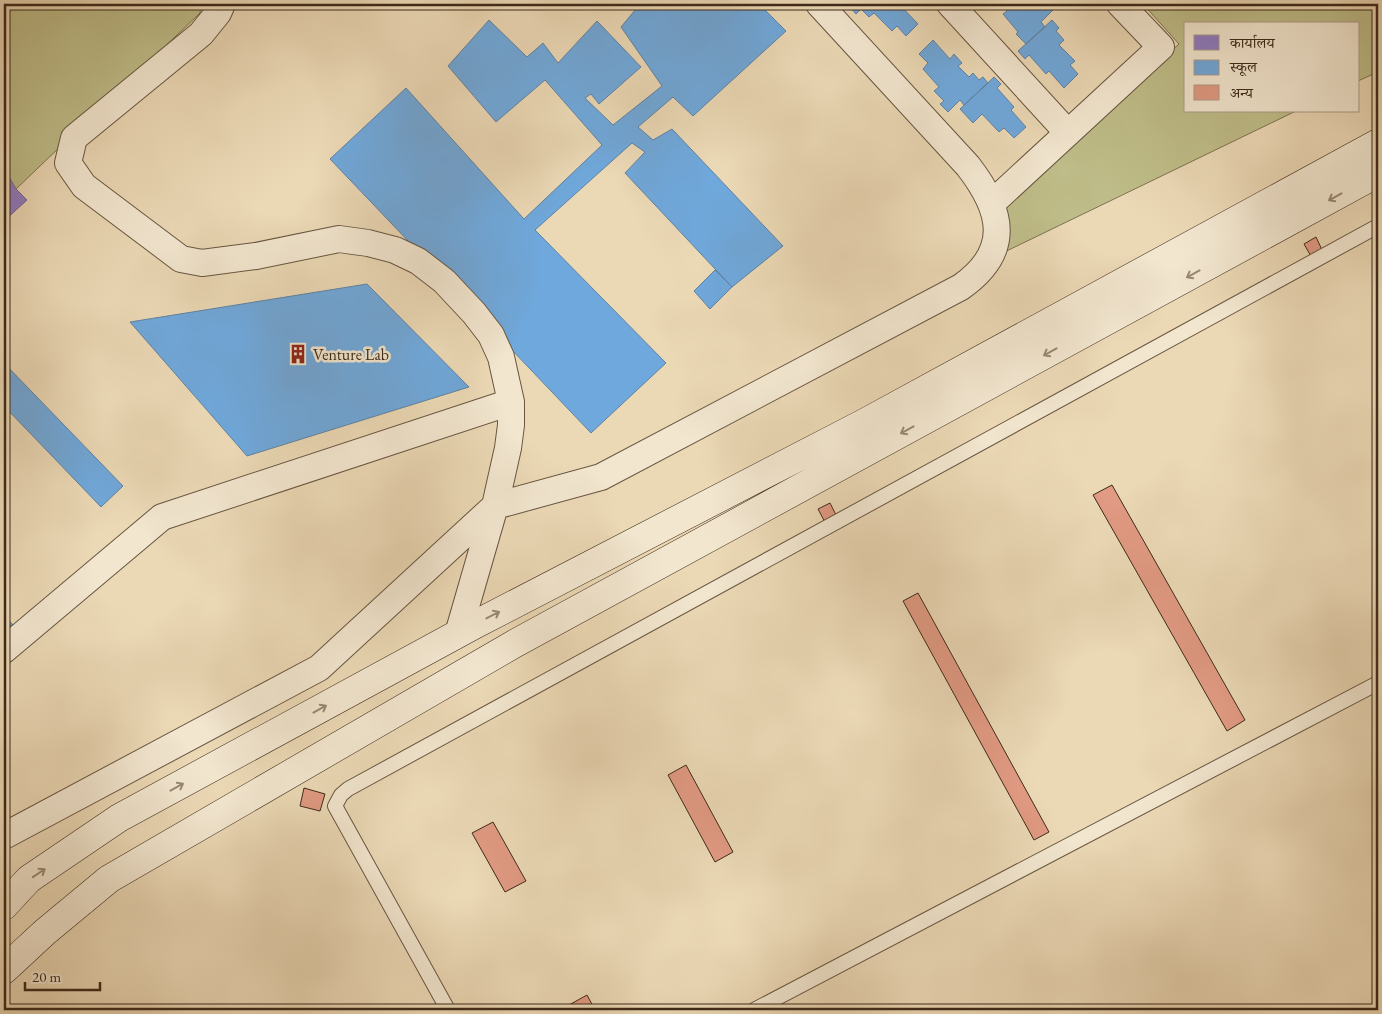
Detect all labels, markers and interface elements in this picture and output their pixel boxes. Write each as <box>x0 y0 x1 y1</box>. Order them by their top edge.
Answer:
legend <box>1184 22 1360 112</box>
text: कार्यालय <box>1229 33 1275 52</box>
text: स्कूल <box>1229 57 1258 77</box>
text: अन्य <box>1230 83 1254 102</box>
one-way arrow <box>1328 192 1343 202</box>
one-way arrow <box>1186 270 1200 280</box>
building icon: Venture Lab <box>287 343 309 365</box>
place label: Venture Lab <box>313 344 389 365</box>
one-way arrow <box>1043 348 1058 357</box>
one-way arrow <box>900 425 915 435</box>
one-way arrow <box>485 610 500 619</box>
one-way arrow <box>312 704 327 714</box>
one-way arrow <box>169 782 184 792</box>
one-way arrow <box>32 868 46 878</box>
scale bar <box>25 959 100 991</box>
text: 20 m <box>32 967 61 986</box>

